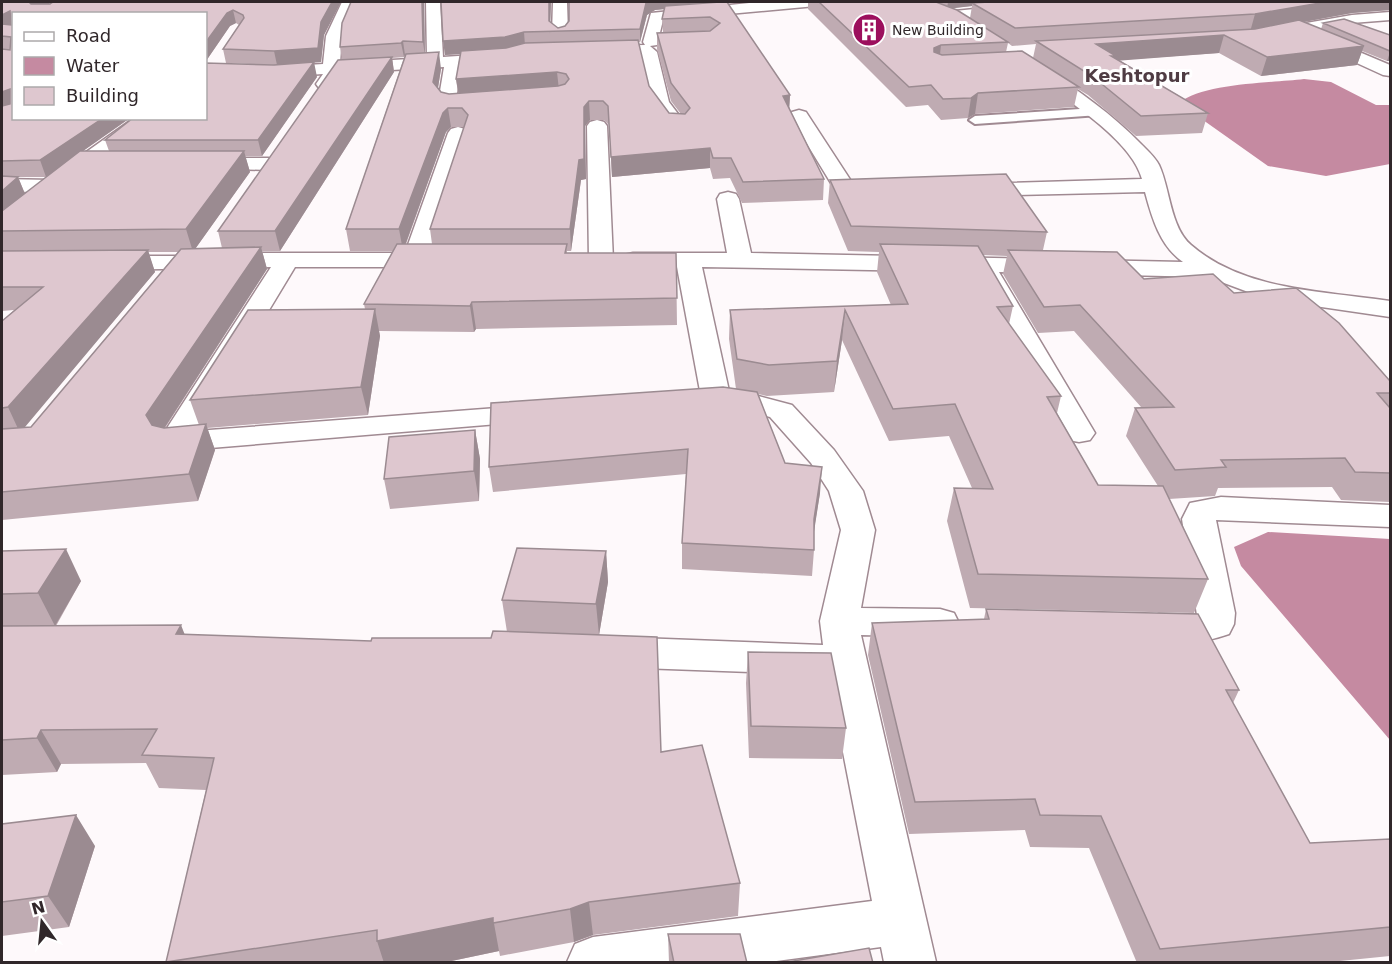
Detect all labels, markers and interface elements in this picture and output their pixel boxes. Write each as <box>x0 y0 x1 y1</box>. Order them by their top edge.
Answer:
legend <box>12 12 207 120</box>
building icon: New Building <box>851 12 887 48</box>
place label: New Building <box>892 22 984 38</box>
text: Road <box>66 25 111 46</box>
text: Water <box>66 55 120 76</box>
district label: Keshtopur <box>1085 65 1190 86</box>
text: Building <box>66 85 139 106</box>
north arrow <box>12 892 72 952</box>
text: N <box>29 897 47 919</box>

